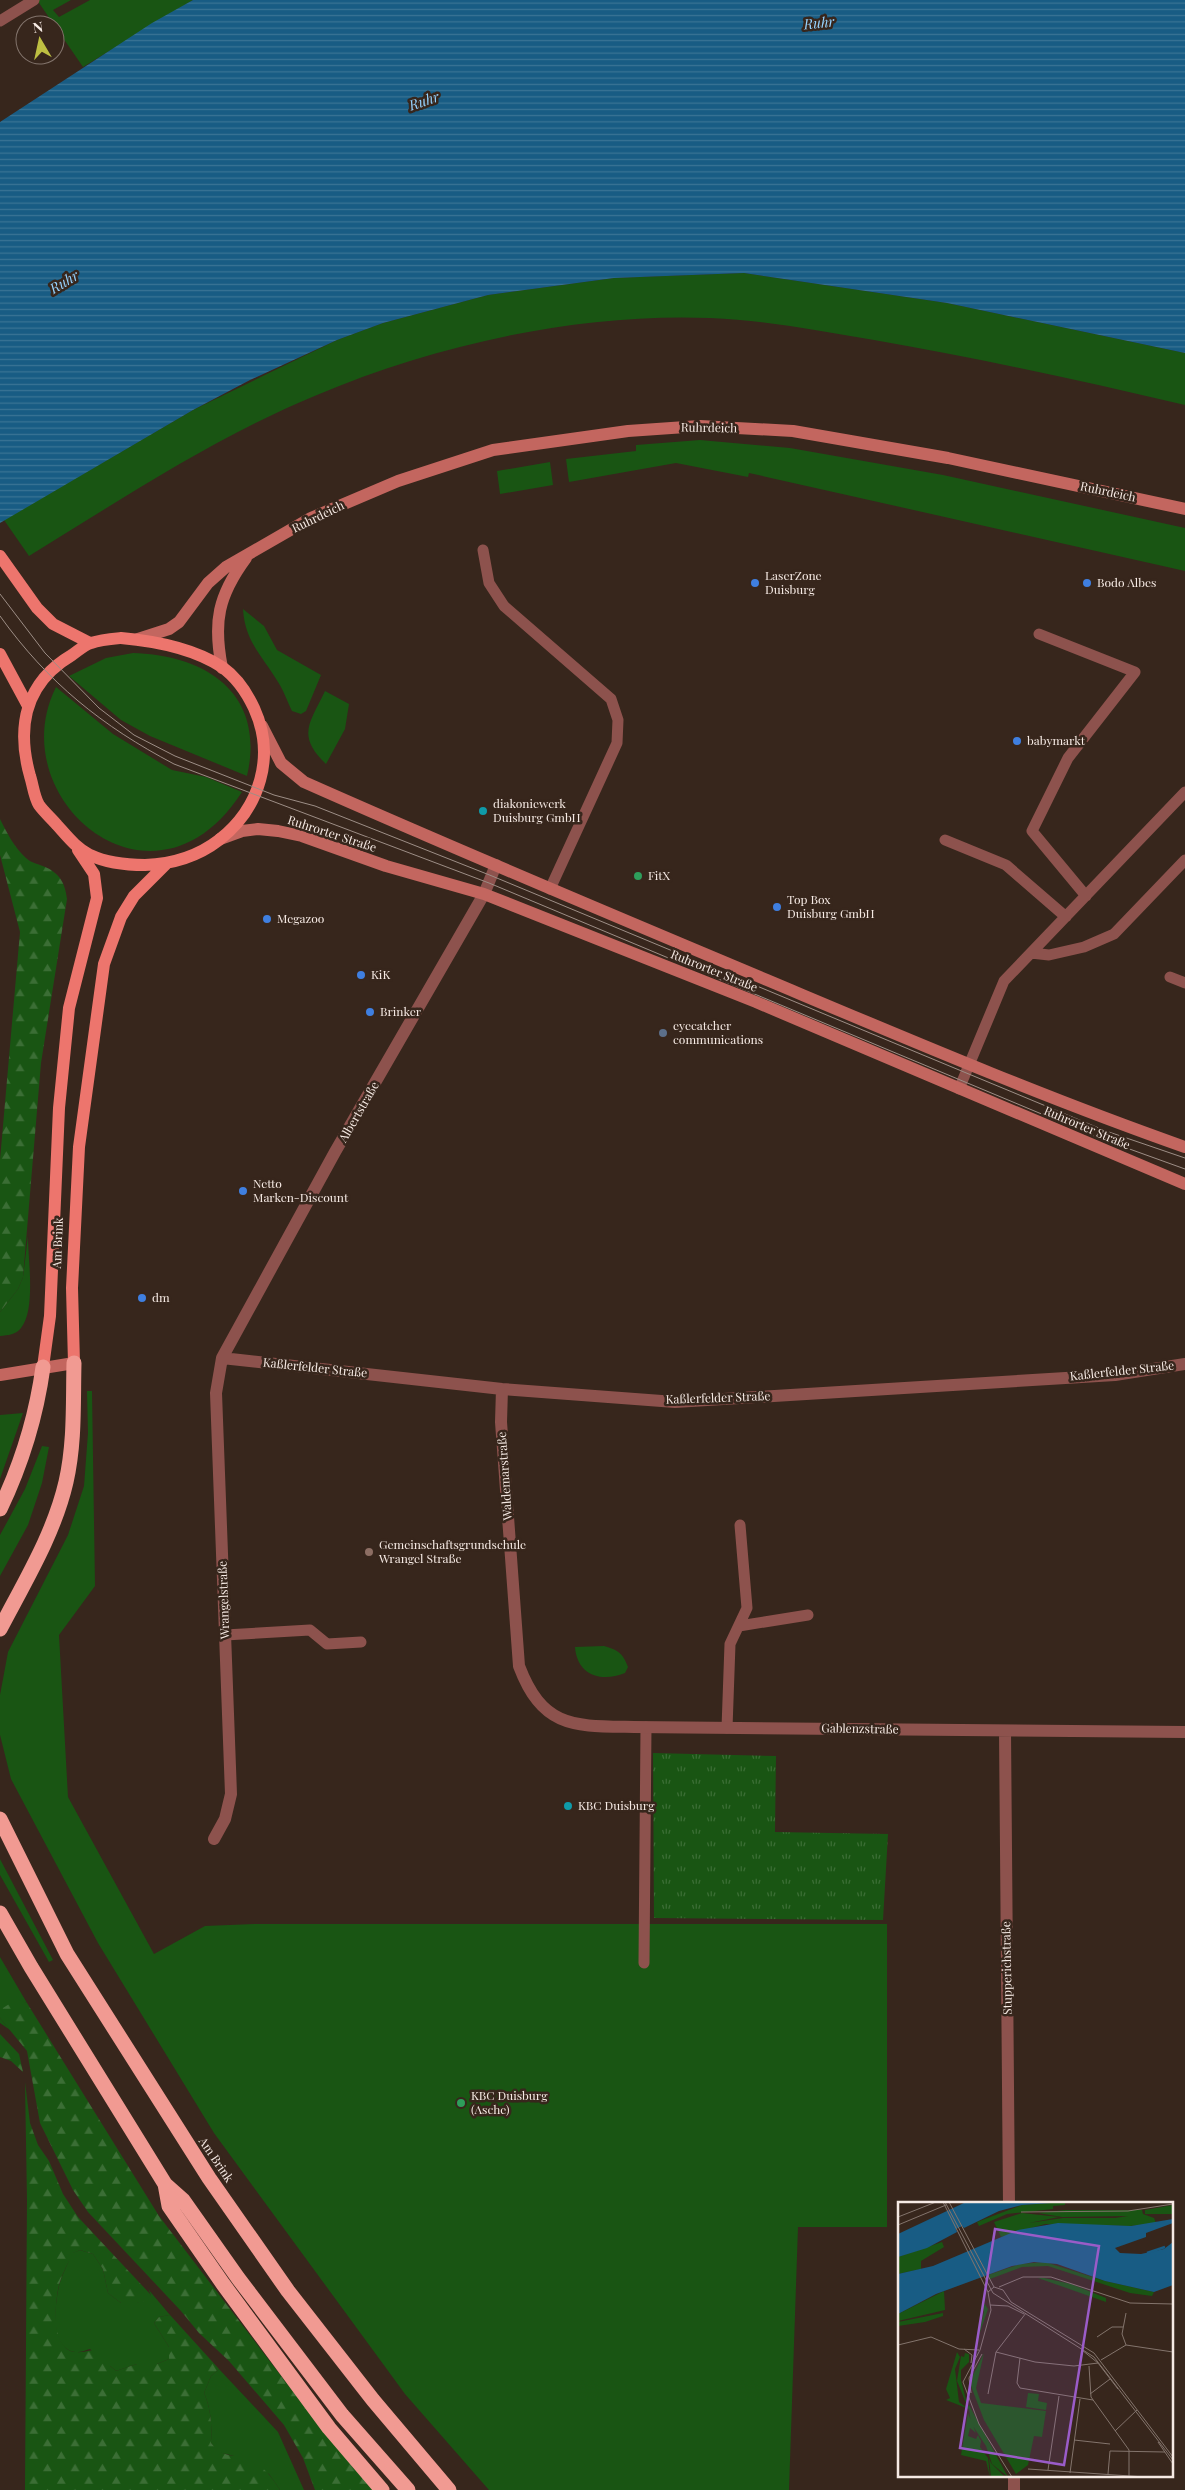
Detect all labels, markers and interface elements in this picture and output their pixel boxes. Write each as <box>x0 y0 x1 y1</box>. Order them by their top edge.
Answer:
water label: Ruhr <box>802 11 836 34</box>
north arrow <box>15 15 65 65</box>
text: N <box>31 16 44 37</box>
water label: Ruhr <box>405 86 442 115</box>
water label: Ruhr <box>45 265 83 298</box>
street label: Ruhrdeich <box>681 419 737 435</box>
street label: Ruhrdeich <box>1079 477 1137 505</box>
street label: Ruhrdeich <box>289 497 346 536</box>
place label: LaserZone Duisburg <box>765 567 822 597</box>
place label: Bodo Albes <box>1097 574 1156 590</box>
marker: LaserZone Duisburg <box>749 577 761 589</box>
marker: Bodo Albes <box>1081 577 1093 589</box>
place label: babymarkt <box>1027 732 1086 748</box>
marker: babymarkt <box>1011 735 1023 747</box>
place label: diakoniewerk Duisburg GmbH <box>493 795 581 825</box>
marker: diakoniewerk Duisburg GmbH <box>477 805 489 817</box>
street label: Ruhrorter Straße <box>286 811 379 855</box>
place label: FitX <box>648 867 671 883</box>
marker: FitX <box>632 870 644 882</box>
place label: Top Box Duisburg GmbH <box>787 891 875 921</box>
marker: Top Box Duisburg GmbH <box>771 901 783 913</box>
place label: Megazoo <box>277 910 325 926</box>
marker: Megazoo <box>261 913 273 925</box>
street label: Ruhrorter Straße <box>669 945 760 995</box>
place label: KiK <box>371 966 390 982</box>
marker: KiK <box>355 969 367 981</box>
place label: Brinker <box>380 1003 422 1019</box>
marker: Brinker <box>364 1006 376 1018</box>
place label: eyecatcher communications <box>673 1017 763 1047</box>
marker: eyecatcher communications <box>657 1027 669 1039</box>
street label: Albertstraße <box>334 1078 382 1146</box>
street label: Ruhrorter Straße <box>1042 1102 1133 1152</box>
place label: Netto Marken-Discount <box>253 1175 349 1205</box>
marker: Netto Marken-Discount <box>237 1185 249 1197</box>
street label: Am Brink <box>48 1217 66 1270</box>
place label: dm <box>152 1289 170 1305</box>
marker: dm <box>136 1292 148 1304</box>
street label: Kaßlerfelder Straße <box>262 1354 368 1380</box>
street label: Kaßlerfelder Straße <box>1069 1357 1175 1383</box>
street label: Kaßlerfelder Straße <box>665 1387 771 1407</box>
street label: Waldemarstraße <box>493 1431 515 1522</box>
place label: Gemeinschaftsgrundschule Wrangel Straße <box>378 1536 526 1566</box>
marker: Gemeinschaftsgrundschule Wrangel Straße <box>363 1546 375 1558</box>
street label: Wrangelstraße <box>214 1561 232 1641</box>
street label: Gablenzstraße <box>821 1719 899 1737</box>
place label: KBC Duisburg <box>578 1797 655 1813</box>
marker: KBC Duisburg <box>562 1800 574 1812</box>
street label: Stupperichstraße <box>997 1921 1015 2015</box>
place label: KBC Duisburg (Asche) <box>471 2087 548 2117</box>
marker: KBC Duisburg (Asche) <box>455 2097 467 2109</box>
street label: Am Brink <box>195 2133 238 2185</box>
inset map <box>898 2202 1172 2478</box>

